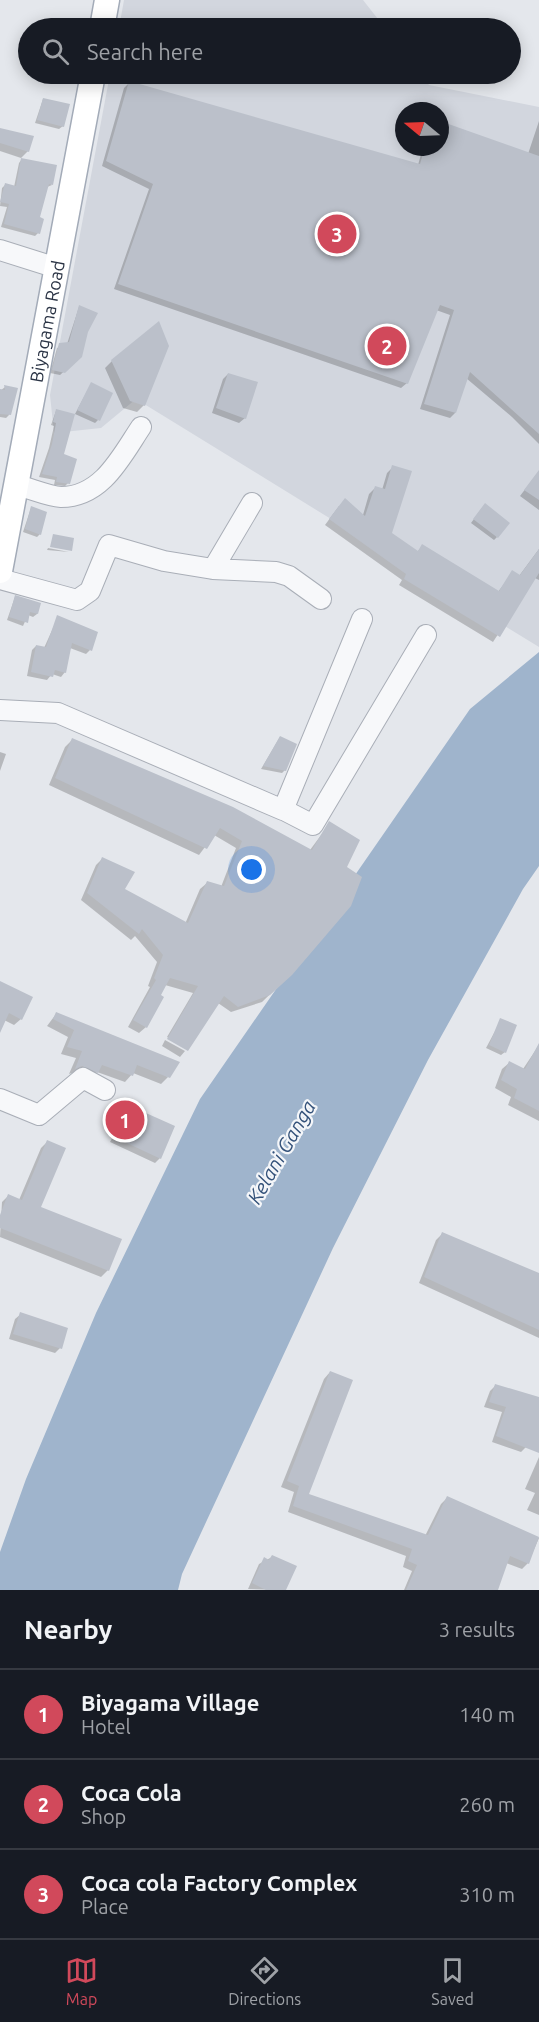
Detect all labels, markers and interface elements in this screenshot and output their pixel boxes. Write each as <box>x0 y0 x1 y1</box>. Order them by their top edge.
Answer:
search box <box>18 18 521 84</box>
icon: search <box>39 35 72 68</box>
text: Search here <box>87 39 203 64</box>
north arrow <box>395 102 449 156</box>
pin: 3 <box>318 212 356 256</box>
street label: Biyagama Road <box>26 259 68 384</box>
pin: 2 <box>368 324 406 368</box>
your location <box>237 855 266 884</box>
water label: Kelani Ganga <box>242 1096 320 1208</box>
pin: 1 <box>106 1098 144 1142</box>
text: Nearby <box>24 1615 112 1644</box>
text: 3 results <box>439 1618 515 1641</box>
text: Biyagama Village <box>81 1690 259 1715</box>
text: 1 <box>38 1703 49 1726</box>
text: 140 m <box>459 1703 515 1726</box>
text: Hotel <box>81 1715 131 1738</box>
text: Coca Cola <box>81 1780 182 1805</box>
text: 2 <box>38 1793 49 1816</box>
text: 260 m <box>459 1793 515 1816</box>
text: Shop <box>81 1805 126 1828</box>
text: Coca cola Factory Complex <box>81 1870 357 1895</box>
text: 3 <box>38 1883 49 1906</box>
text: 310 m <box>459 1883 515 1906</box>
text: Place <box>81 1895 129 1918</box>
tab: Map <box>65 1954 98 2008</box>
tab: Directions <box>228 1954 301 2008</box>
tab: Saved <box>431 1954 474 2008</box>

